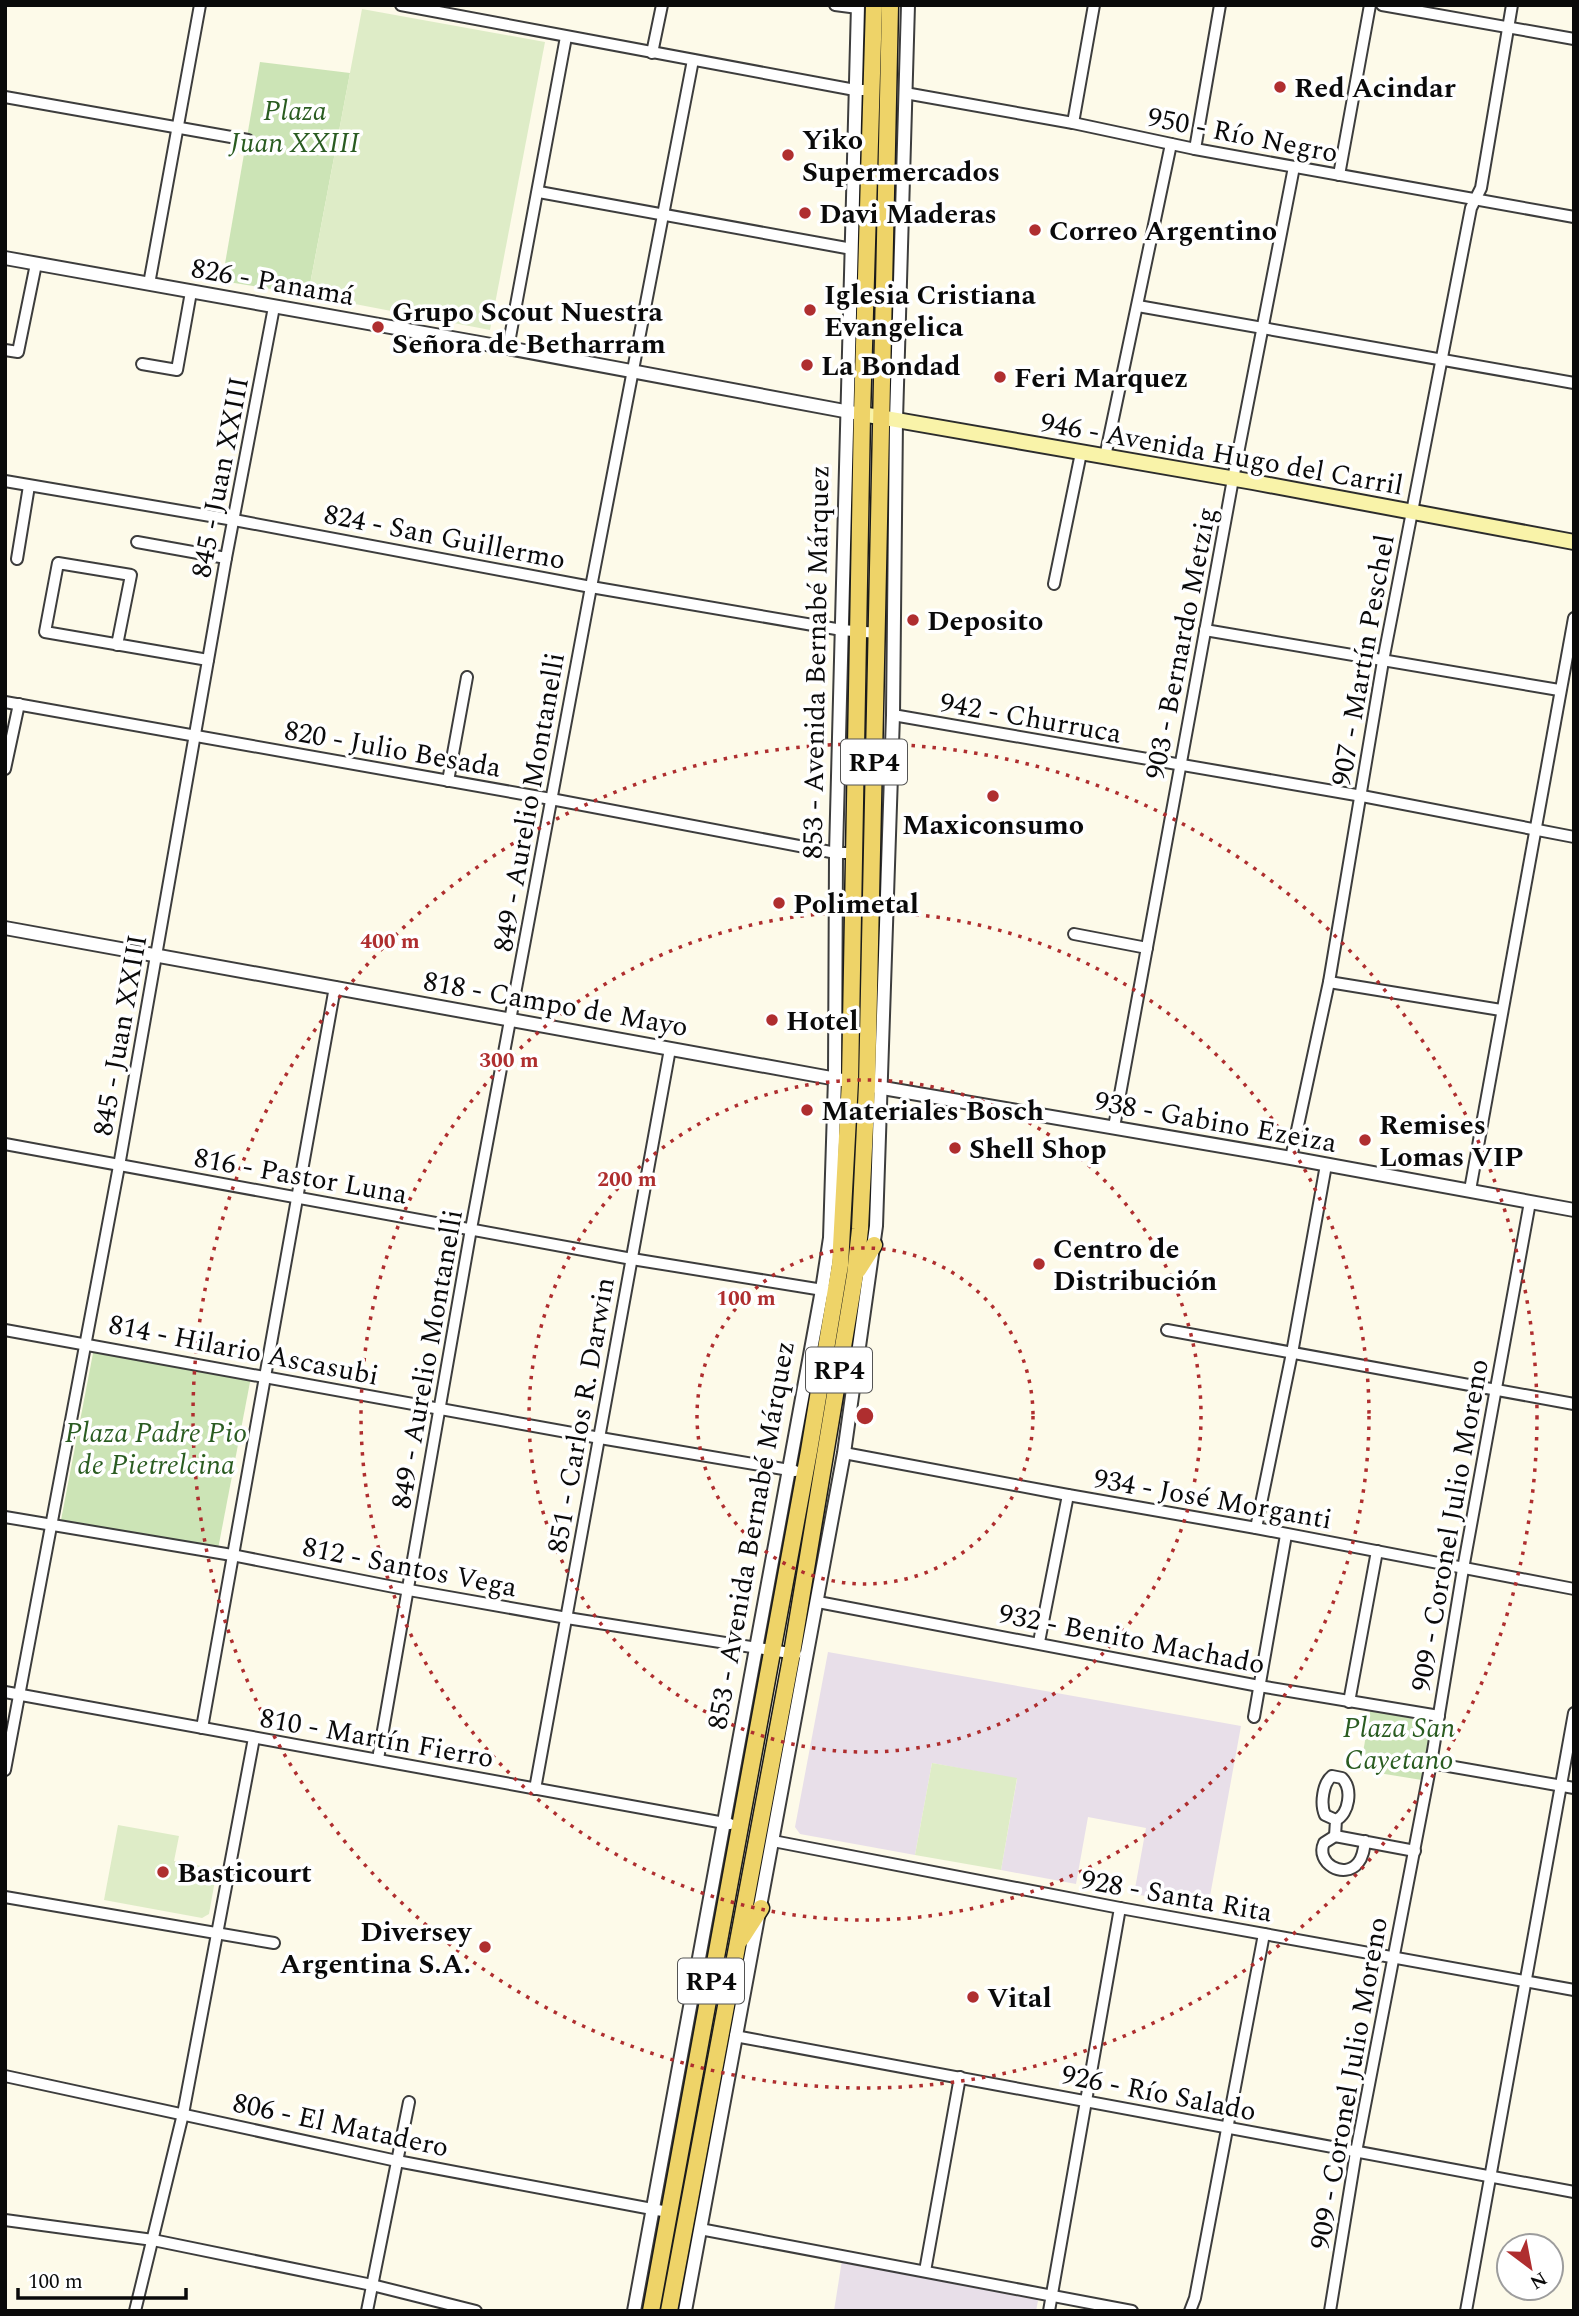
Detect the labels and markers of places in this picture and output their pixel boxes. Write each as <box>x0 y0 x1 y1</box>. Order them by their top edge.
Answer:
place label: Red Acindar <box>1294 67 1456 110</box>
marker: Red Acindar <box>1272 79 1288 95</box>
place label: Yiko Supermercados <box>802 119 1000 194</box>
marker: Yiko Supermercados <box>780 147 796 163</box>
place label: Davi Maderas <box>819 193 997 236</box>
marker: Davi Maderas <box>797 205 813 221</box>
place label: Correo Argentino <box>1049 210 1277 253</box>
marker: Correo Argentino <box>1027 222 1043 238</box>
place label: Iglesia Cristiana Evangelica <box>824 274 1036 349</box>
place label: Grupo Scout Nuestra Señora de Betharram <box>392 291 666 366</box>
marker: Iglesia Cristiana Evangelica <box>802 302 818 318</box>
marker: Grupo Scout Nuestra Señora de Betharram <box>370 319 386 335</box>
place label: La Bondad <box>821 345 961 388</box>
marker: La Bondad <box>799 357 815 373</box>
place label: Feri Marquez <box>1014 357 1188 400</box>
marker: Feri Marquez <box>992 369 1008 385</box>
place label: Deposito <box>927 600 1043 643</box>
marker: Deposito <box>905 612 921 628</box>
marker: Maxiconsumo <box>985 788 1001 804</box>
place label: Maxiconsumo <box>902 804 1084 847</box>
place label: Polimetal <box>793 883 919 926</box>
marker: Polimetal <box>771 895 787 911</box>
place label: Hotel <box>786 1000 858 1043</box>
marker: Hotel <box>764 1012 780 1028</box>
place label: Materiales Bosch <box>821 1090 1044 1133</box>
marker: Materiales Bosch <box>799 1102 815 1118</box>
place label: Remises Lomas VIP <box>1379 1104 1523 1179</box>
place label: Shell Shop <box>969 1128 1107 1171</box>
marker: Remises Lomas VIP <box>1357 1132 1373 1148</box>
marker: Shell Shop <box>947 1140 963 1156</box>
place label: Centro de Distribución <box>1053 1228 1217 1303</box>
marker: Centro de Distribución <box>1031 1256 1047 1272</box>
centre of rings <box>853 1404 877 1428</box>
place label: Basticourt <box>177 1852 312 1895</box>
marker: Basticourt <box>155 1864 171 1880</box>
place label: Diversey Argentina S.A. <box>280 1911 473 1986</box>
marker: Diversey Argentina S.A. <box>477 1939 493 1955</box>
place label: Vital <box>987 1977 1052 2020</box>
marker: Vital <box>965 1989 981 2005</box>

